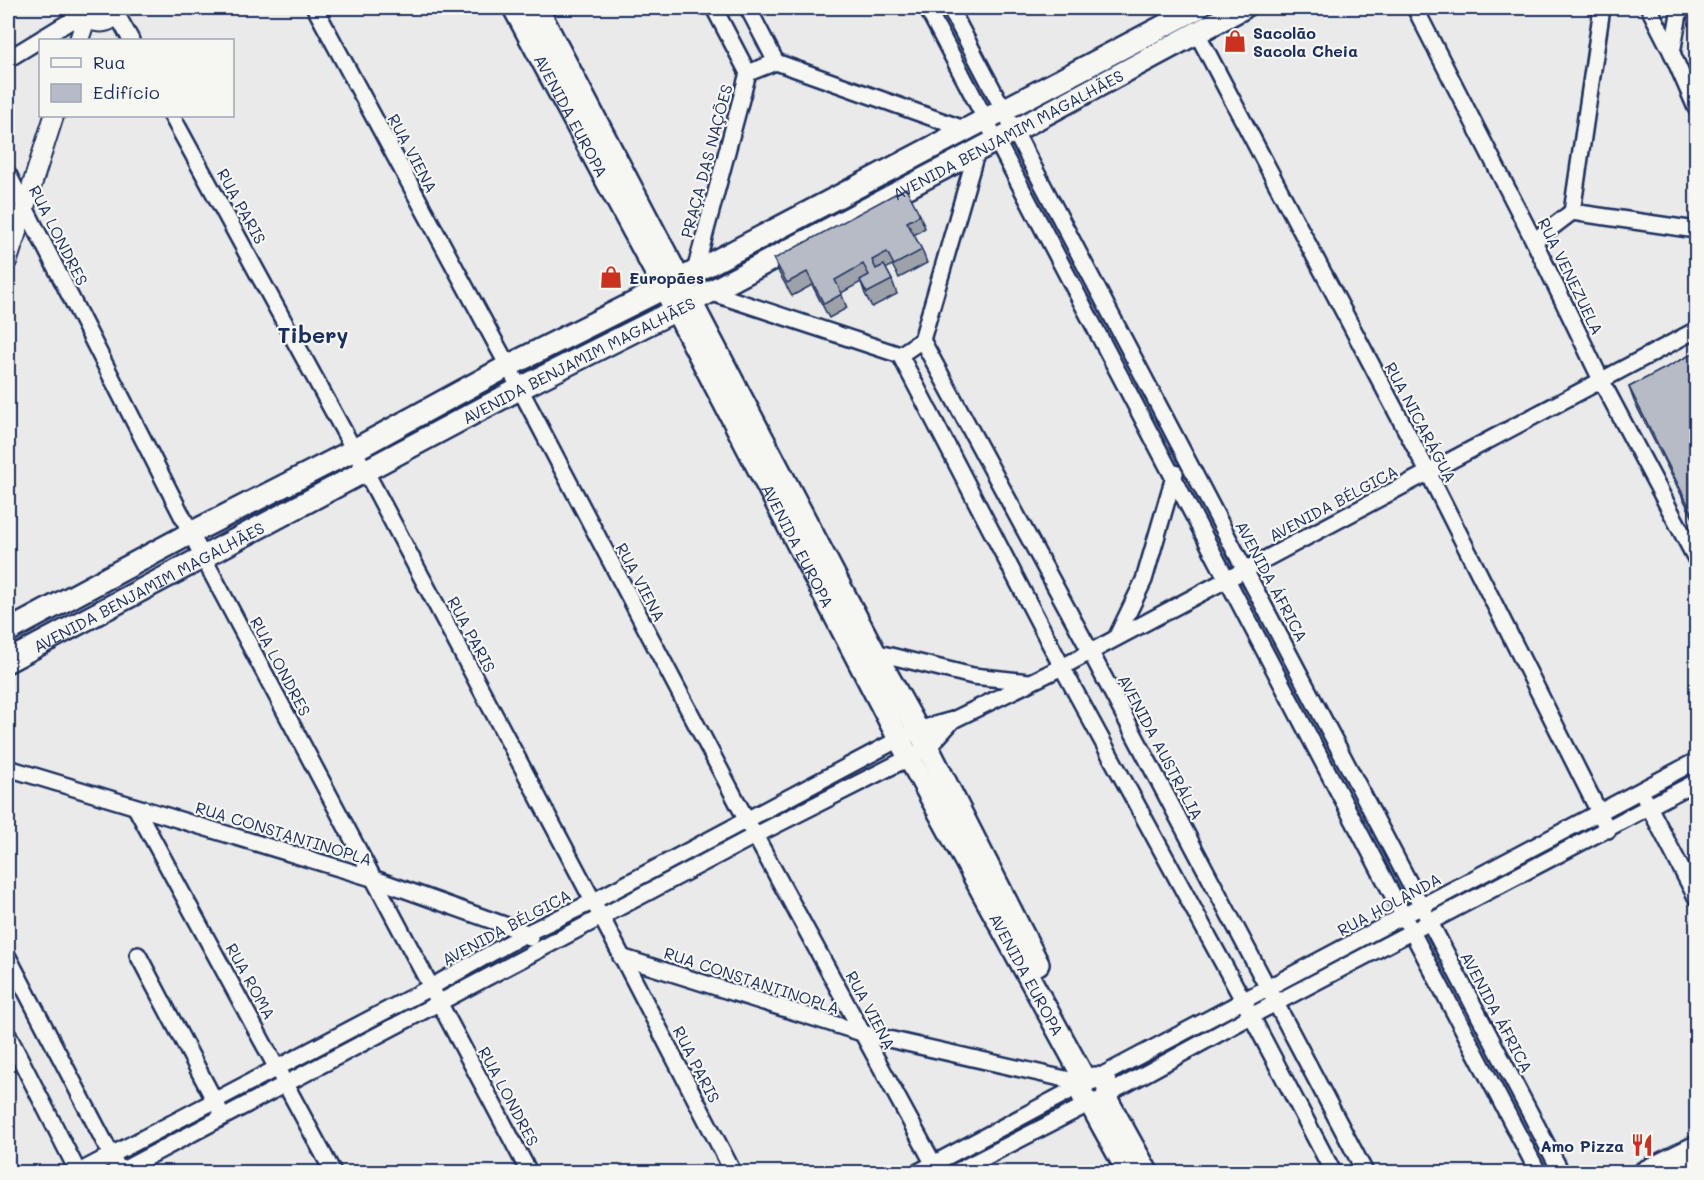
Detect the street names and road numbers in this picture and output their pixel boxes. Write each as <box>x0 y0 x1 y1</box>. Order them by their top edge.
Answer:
street label: AVENIDA EUROPA <box>530 50 613 181</box>
street label: AVENIDA BENJAMIM MAGALHÃES <box>889 64 1127 204</box>
street label: PRAÇA DAS NAÇÕES <box>675 82 737 240</box>
street label: RUA VIENA <box>383 110 443 196</box>
street label: RUA PARIS <box>213 165 271 247</box>
street label: RUA LONDRES <box>25 181 93 289</box>
street label: RUA VENEZUELA <box>1534 214 1608 338</box>
street label: AVENIDA BENJAMIM MAGALHÃES <box>458 292 698 428</box>
street label: RUA NICARÁGUA <box>1380 358 1462 486</box>
street label: AVENIDA BÉLGICA <box>1265 460 1401 546</box>
street label: AVENIDA EUROPA <box>758 480 839 611</box>
street label: AVENIDA BENJAMIM MAGALHÃES <box>29 516 267 656</box>
street label: AVENIDA ÁFRICA <box>1231 517 1313 645</box>
street label: RUA VIENA <box>611 539 671 625</box>
street label: RUA PARIS <box>443 592 501 676</box>
street label: RUA LONDRES <box>246 613 316 719</box>
street label: AVENIDA AUSTRÁLIA <box>1114 671 1208 823</box>
street label: RUA CONSTANTINOPLA <box>193 796 375 870</box>
street label: RUA HOLANDA <box>1333 868 1445 940</box>
street label: AVENIDA BÉLGICA <box>438 884 574 970</box>
street label: AVENIDA EUROPA <box>985 909 1069 1039</box>
street label: RUA ROMA <box>221 939 281 1023</box>
street label: RUA CONSTANTINOPLA <box>661 942 843 1018</box>
street label: AVENIDA ÁFRICA <box>1456 948 1538 1076</box>
street label: RUA VIENA <box>841 967 901 1053</box>
street label: RUA PARIS <box>669 1022 725 1106</box>
street label: RUA LONDRES <box>474 1043 544 1149</box>

